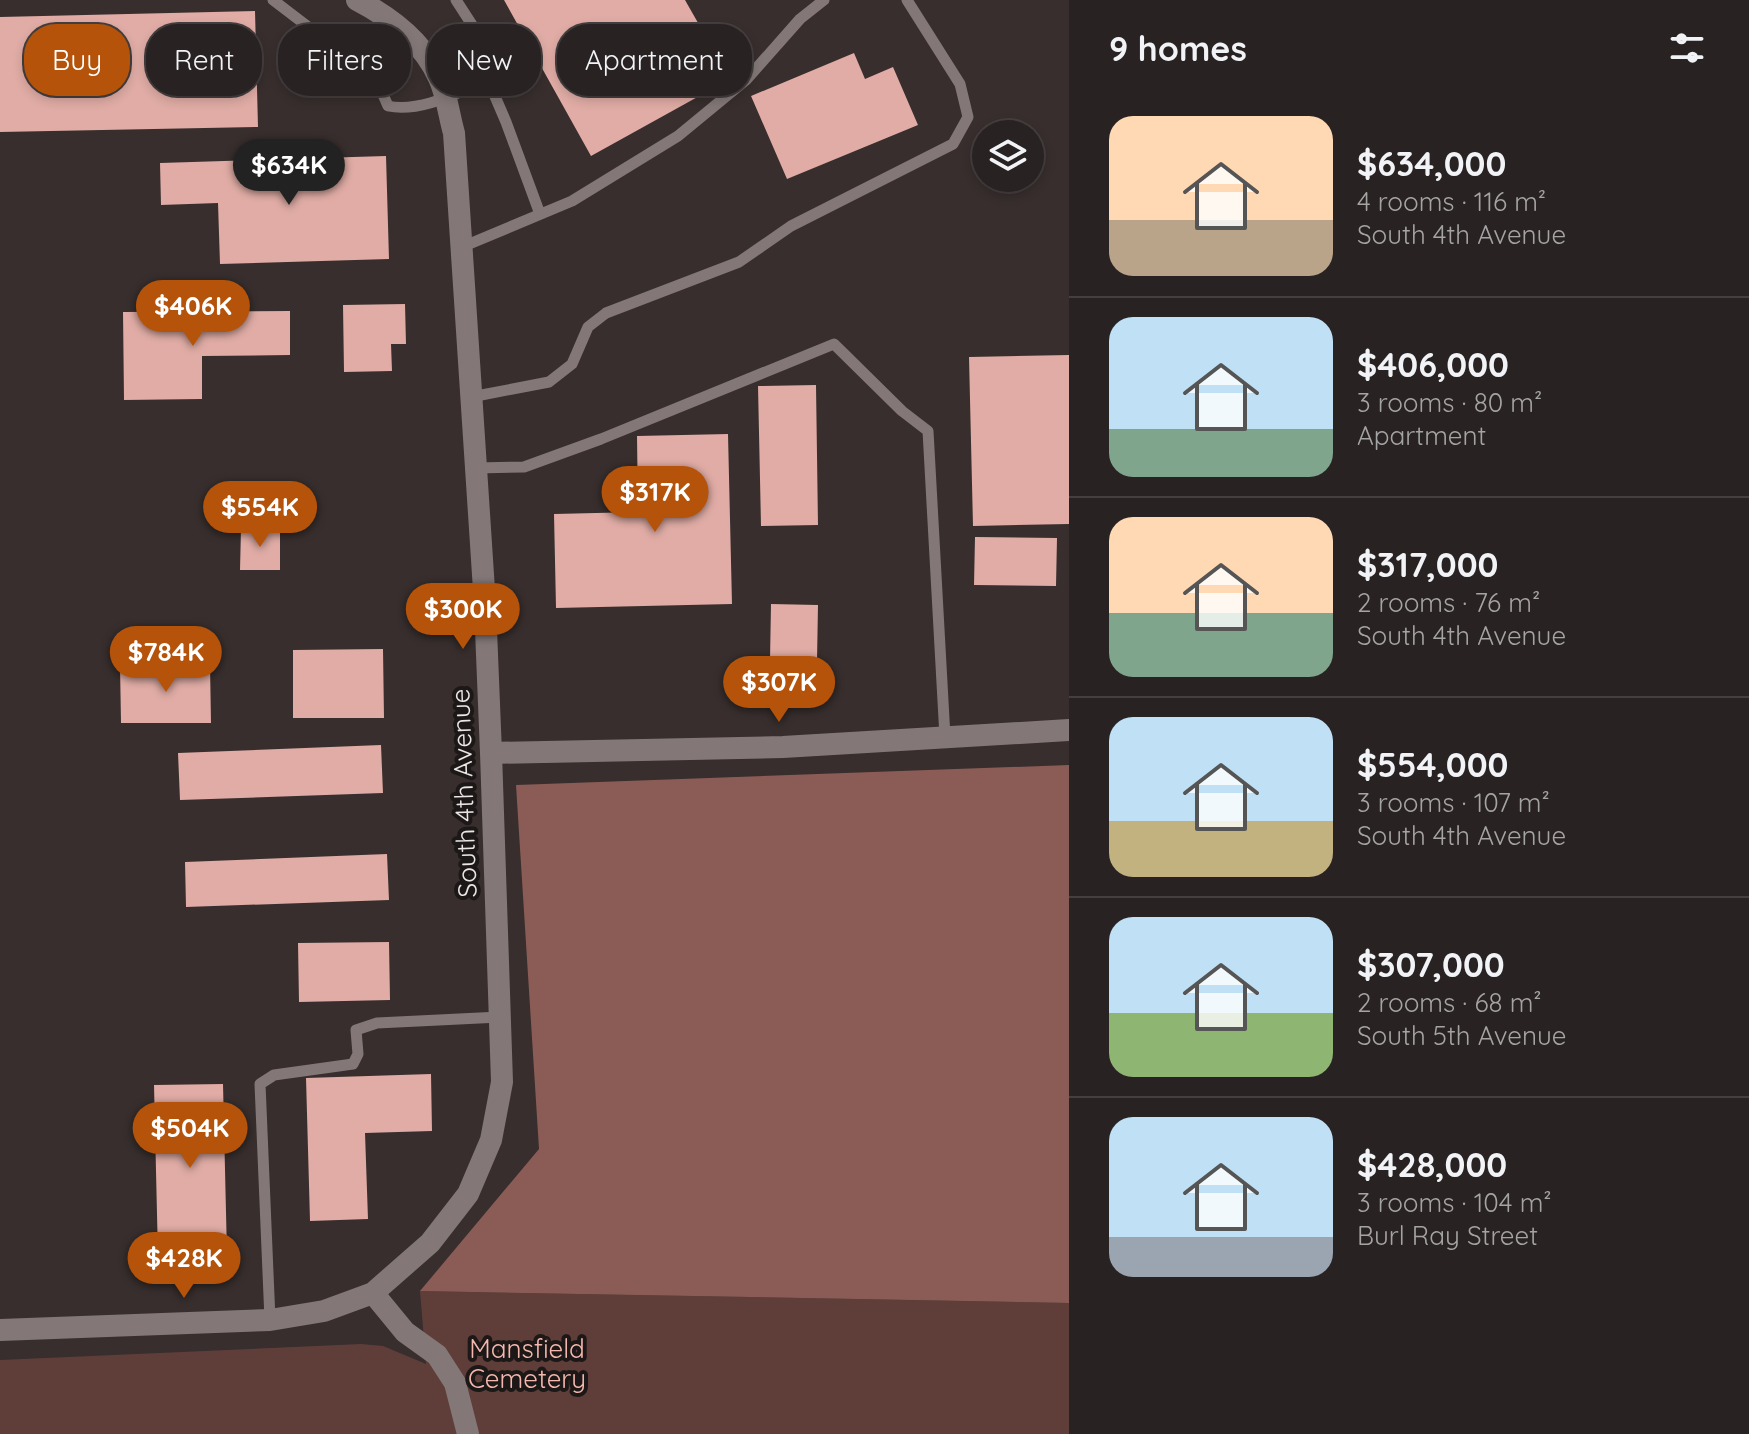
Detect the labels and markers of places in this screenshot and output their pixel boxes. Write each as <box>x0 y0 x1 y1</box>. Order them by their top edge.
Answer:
pin: $634K <box>233 139 345 207</box>
pin: $406K <box>137 280 249 348</box>
pin: $317K <box>599 466 711 534</box>
pin: $554K <box>204 481 316 549</box>
pin: $300K <box>407 583 519 651</box>
pin: $784K <box>110 626 222 694</box>
pin: $307K <box>723 656 835 724</box>
pin: $504K <box>134 1102 246 1170</box>
pin: $428K <box>128 1232 240 1300</box>

